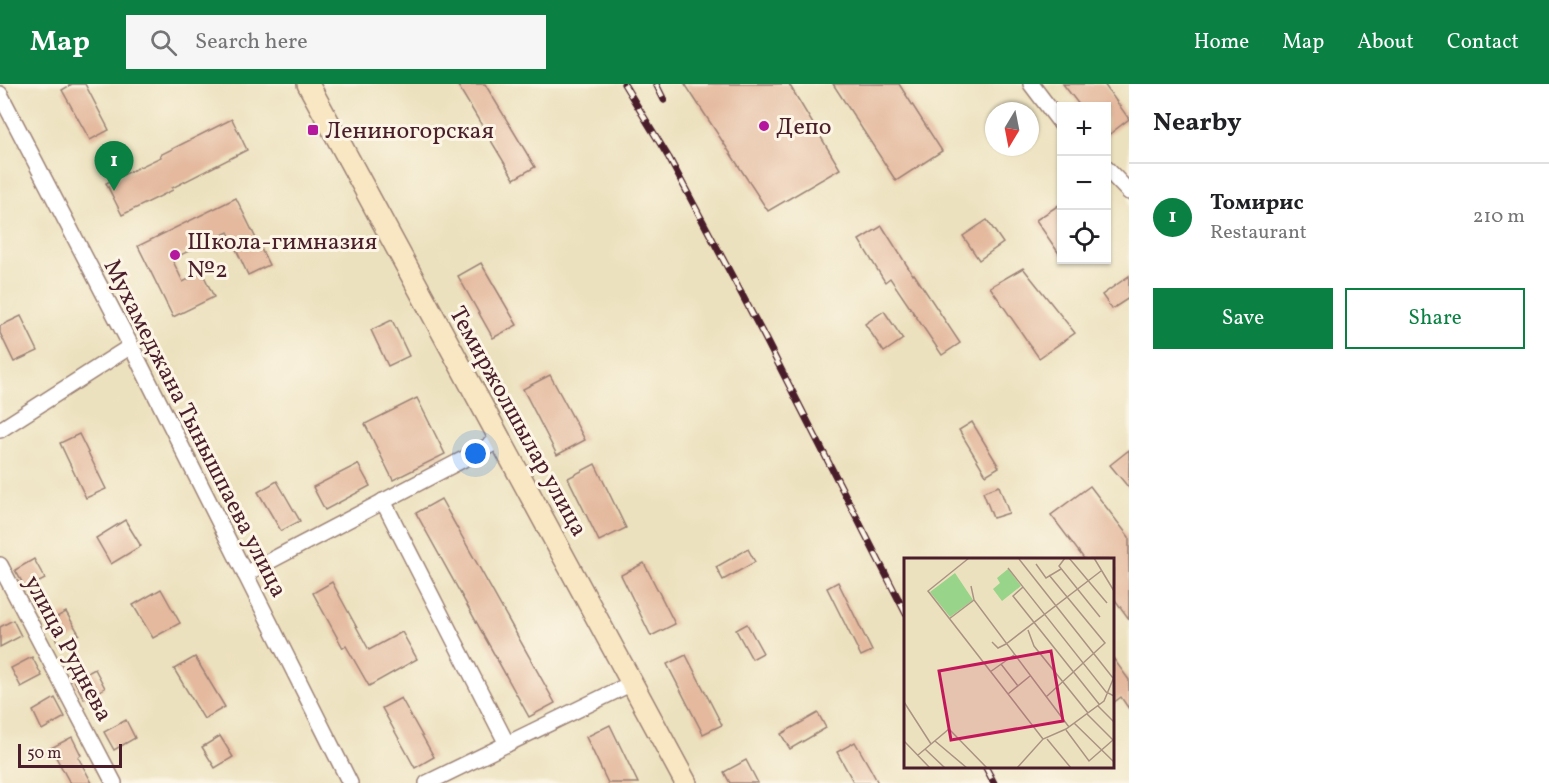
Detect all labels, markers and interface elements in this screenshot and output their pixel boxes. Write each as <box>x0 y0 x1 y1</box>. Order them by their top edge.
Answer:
search box <box>126 15 546 69</box>
text: Map <box>30 23 90 62</box>
icon: search <box>147 26 180 59</box>
text: Search here <box>195 27 308 58</box>
text: Home <box>1194 28 1249 57</box>
text: Map <box>1282 28 1324 57</box>
text: About <box>1357 28 1414 57</box>
text: Contact <box>1447 28 1519 57</box>
north arrow <box>985 102 1039 156</box>
map controls <box>1057 102 1111 264</box>
button: + <box>1057 102 1111 156</box>
text: Nearby <box>1153 105 1242 141</box>
place label: Депо <box>776 111 832 145</box>
place label: Лениногорская <box>325 115 494 149</box>
marker: Депо <box>757 119 771 133</box>
marker: Лениногорская <box>306 123 320 137</box>
pin: 1 <box>94 141 134 191</box>
button: − <box>1057 156 1111 210</box>
text: Томирис <box>1210 188 1304 219</box>
text: 1 <box>1168 203 1177 231</box>
text: 210 m <box>1473 203 1525 231</box>
button: locate <box>1057 210 1111 264</box>
text: Restaurant <box>1210 219 1307 247</box>
place label: Школа-гимназия №2 <box>187 226 377 288</box>
marker: Школа-гимназия №2 <box>168 248 182 262</box>
street label: Мухамеджана Тынышпаева улица <box>94 254 295 604</box>
button: Save <box>1153 288 1333 349</box>
button: Share <box>1345 288 1525 349</box>
street label: Темиржолшылар улица <box>440 301 595 543</box>
your location <box>461 439 490 468</box>
inset map <box>904 558 1114 768</box>
street label: улица Руднева <box>14 570 120 728</box>
scale bar <box>18 741 122 768</box>
text: 50 m <box>27 743 61 765</box>

